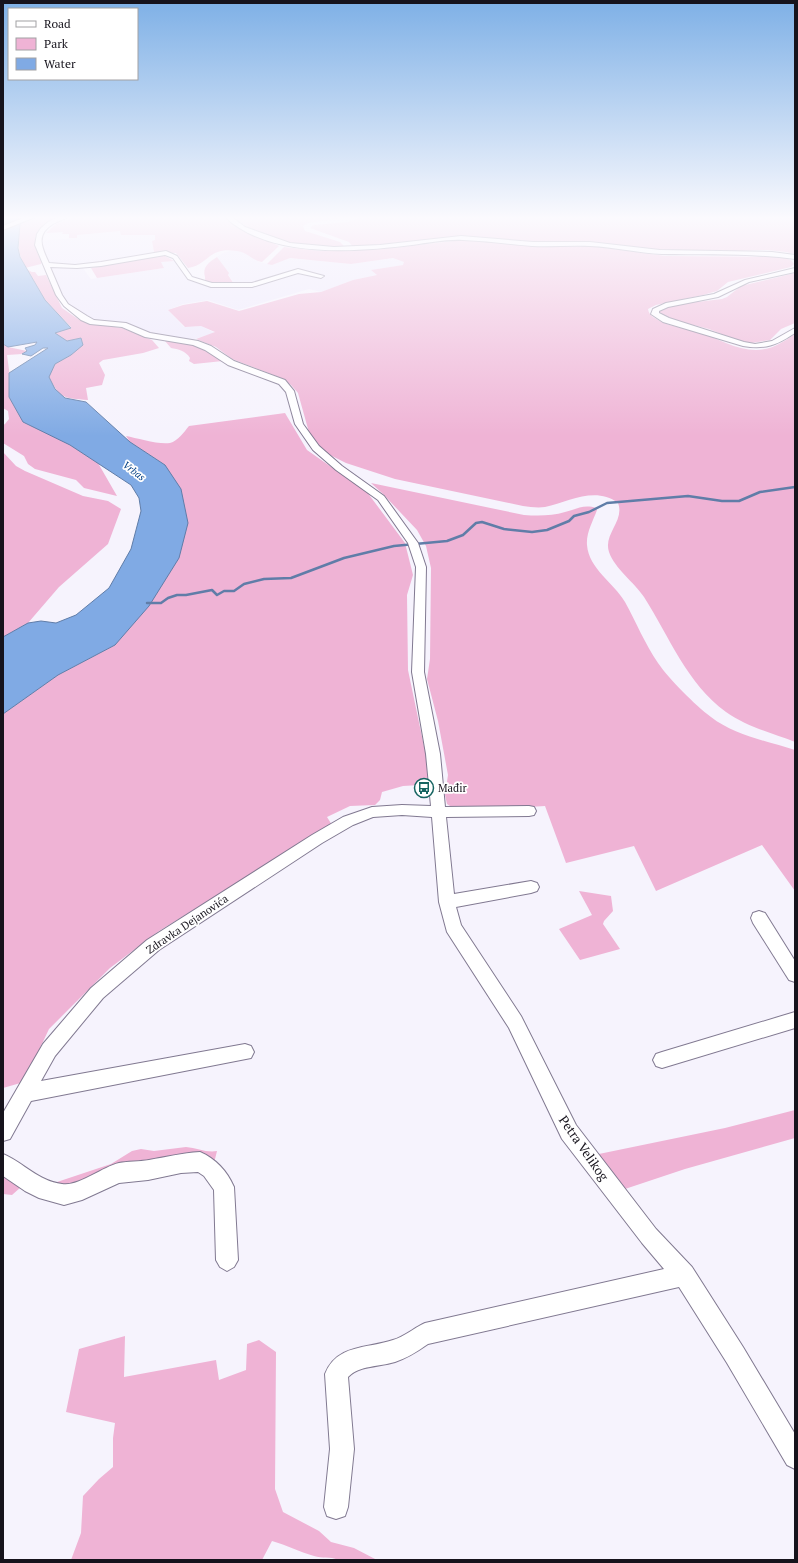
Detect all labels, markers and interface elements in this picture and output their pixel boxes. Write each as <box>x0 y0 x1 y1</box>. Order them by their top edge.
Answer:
legend <box>8 8 138 80</box>
text: Road <box>44 16 71 31</box>
text: Park <box>44 36 69 51</box>
text: Water <box>44 56 76 71</box>
water label: Vrbas <box>120 458 148 484</box>
bus stop icon: Mađir <box>413 777 435 799</box>
place label: Mađir <box>438 781 468 795</box>
street label: Zdravka Dejanovića <box>143 891 231 957</box>
street label: Petra Velikog <box>555 1112 613 1184</box>

